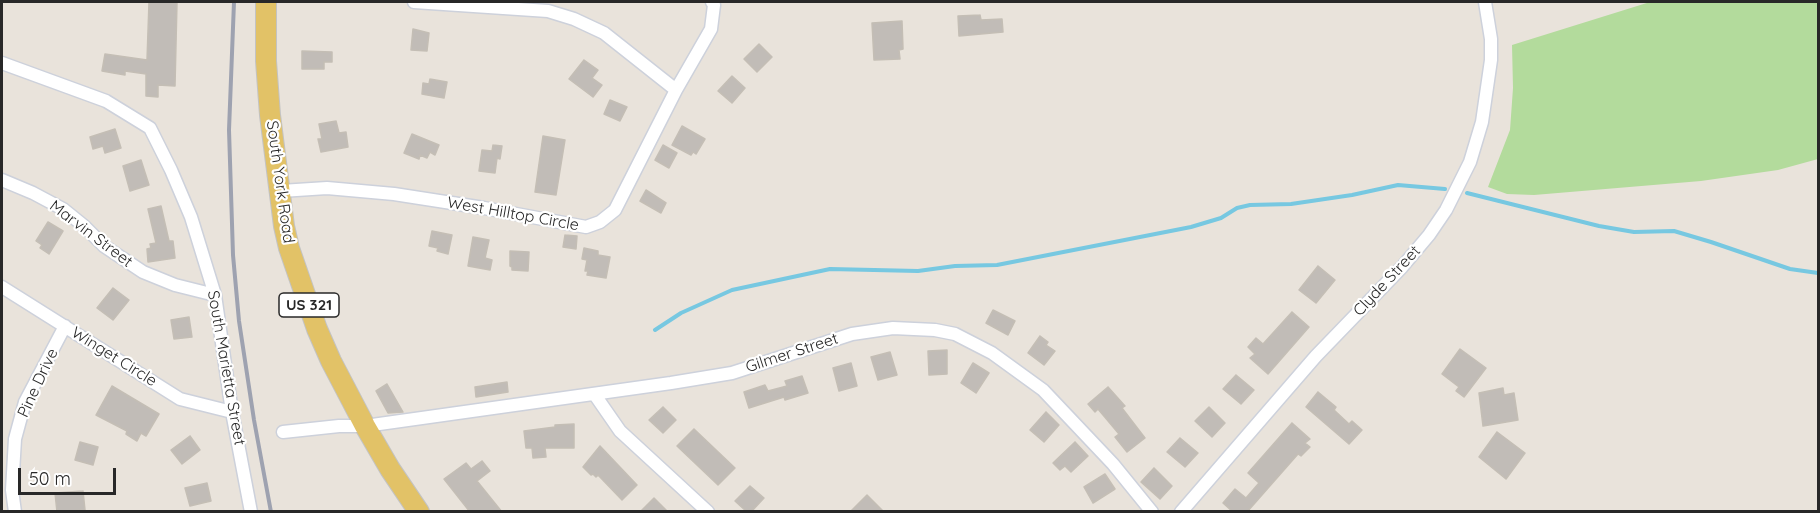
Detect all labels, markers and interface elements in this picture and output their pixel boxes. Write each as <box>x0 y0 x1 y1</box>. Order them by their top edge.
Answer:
street label: South York Road <box>262 120 298 244</box>
street label: West Hilltop Circle <box>446 193 580 235</box>
street label: Marvin Street <box>46 197 136 271</box>
street label: Clyde Street <box>1349 242 1425 320</box>
street label: South Marietta Street <box>203 289 249 447</box>
road number: US 321 <box>279 293 339 317</box>
street label: Winget Circle <box>68 323 160 391</box>
street label: Gilmer Street <box>743 329 841 377</box>
street label: Pine Drive <box>14 345 62 421</box>
scale bar <box>21 456 118 494</box>
text: 50 m <box>29 467 71 490</box>

